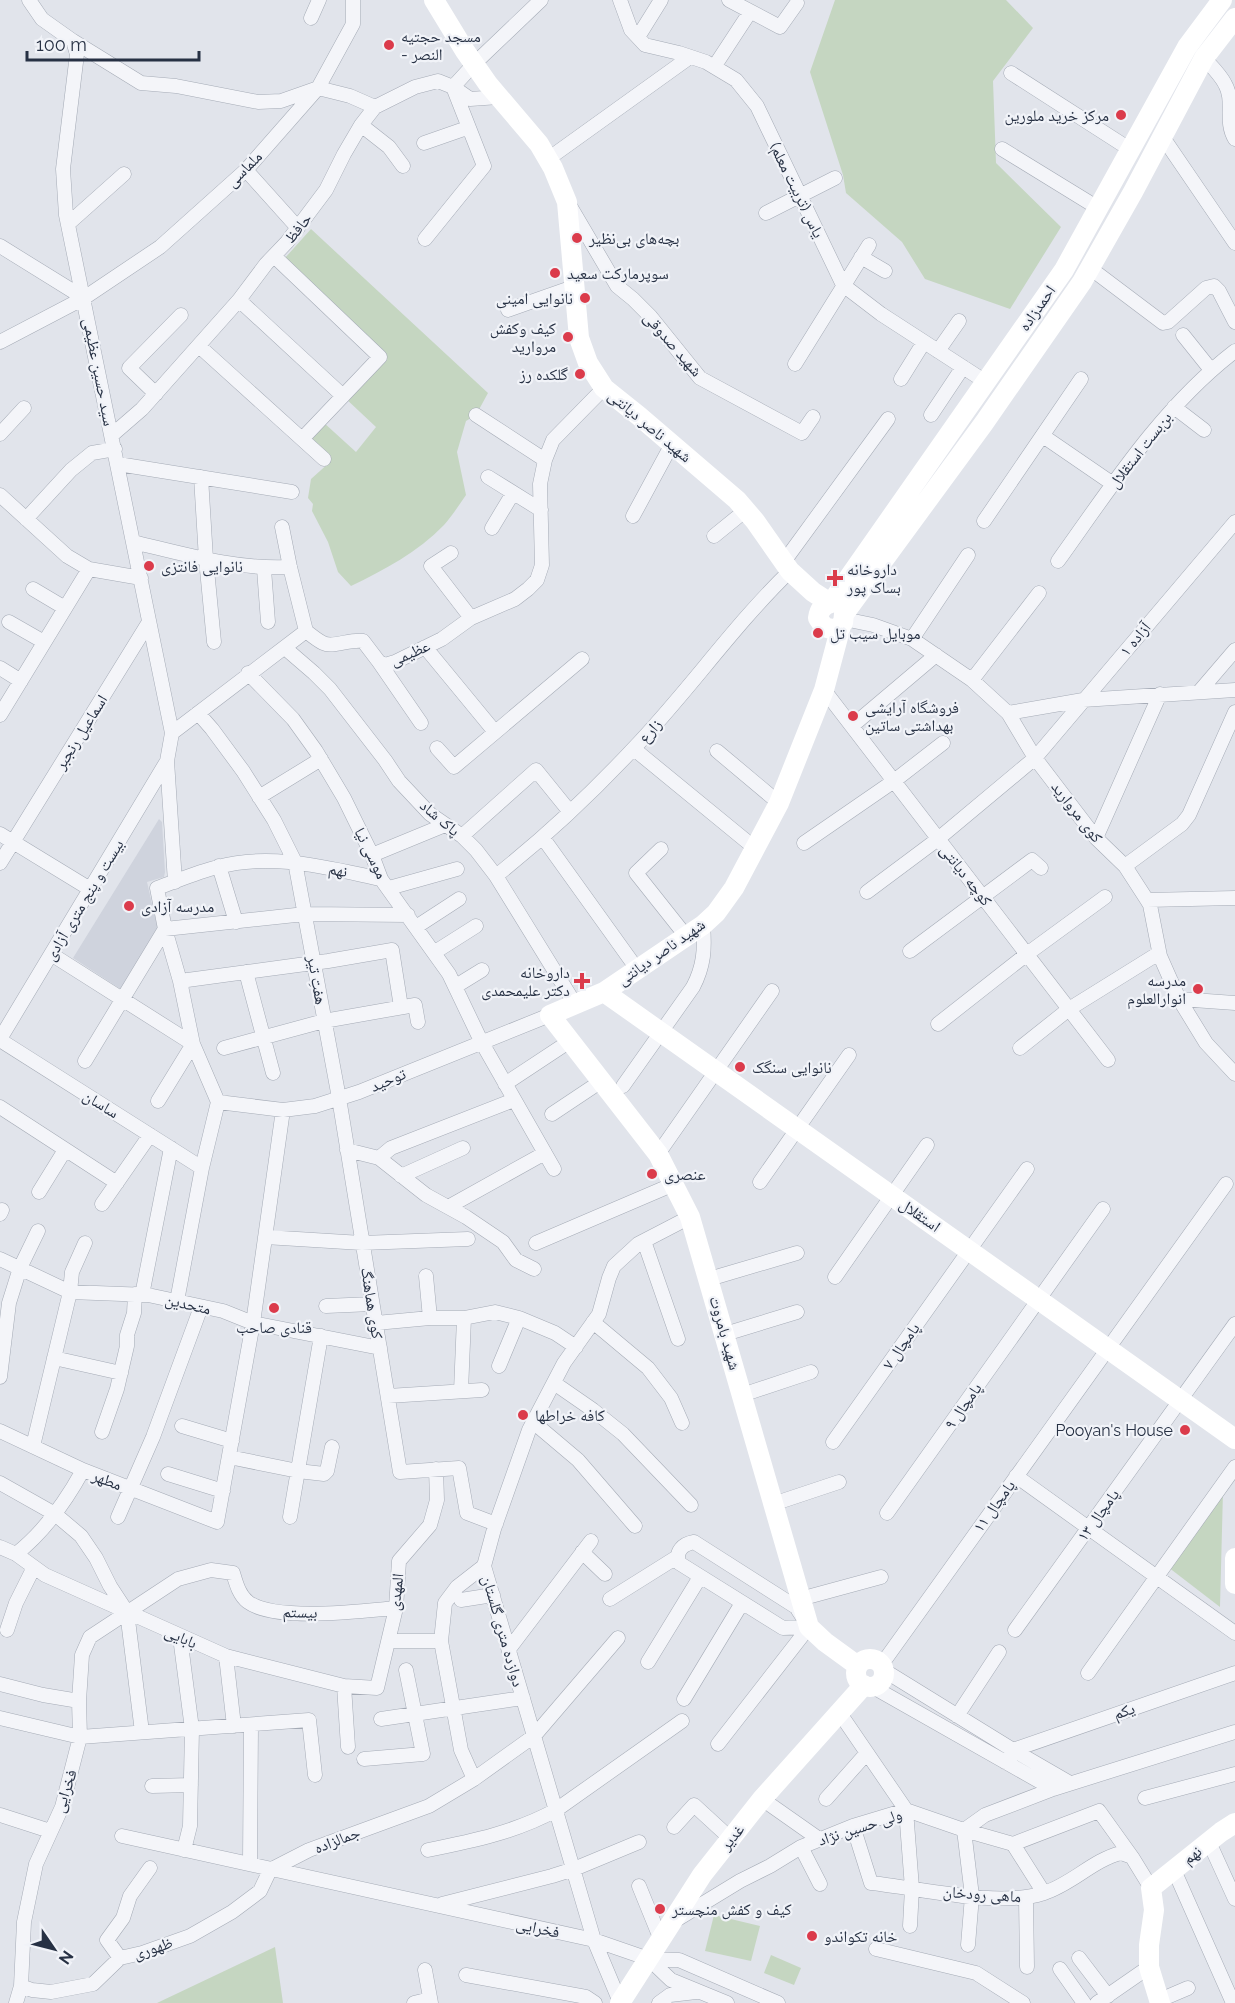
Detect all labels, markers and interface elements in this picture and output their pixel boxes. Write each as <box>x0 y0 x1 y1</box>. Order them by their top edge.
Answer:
scale bar <box>27 24 200 62</box>
place label: مسجد حجتیه - النصر <box>401 27 481 64</box>
text: 100 m <box>36 34 87 55</box>
marker: مسجد حجتیه - النصر <box>382 38 396 52</box>
place label: مرکز خرید ملورین <box>1005 106 1109 126</box>
marker: مرکز خرید ملورین <box>1114 108 1128 122</box>
street label: یاس (تربیت معلم) <box>765 139 828 241</box>
street label: ملماسی <box>222 147 267 192</box>
street label: حافظ <box>280 209 316 247</box>
place label: بچه‌های بی‌نظیر <box>588 229 680 249</box>
marker: بچه‌های بی‌نظیر <box>570 231 584 245</box>
place label: سوپرمارکت سعید <box>567 264 669 283</box>
marker: سوپرمارکت سعید <box>548 266 562 280</box>
street label: احمدزاده <box>1015 282 1059 334</box>
place label: نانوایی امینی <box>496 289 573 309</box>
marker: نانوایی امینی <box>578 291 592 305</box>
street label: شهید صدوقی <box>639 308 706 381</box>
street label: سید حسین عظیمی <box>78 316 119 428</box>
place label: کیف و‌کفش مروارید <box>490 319 556 356</box>
marker: کیف و‌کفش مروارید <box>561 330 575 344</box>
place label: گلکده رز <box>519 365 568 384</box>
marker: گلکده رز <box>573 367 587 381</box>
street label: شهید ناصر دیانتی <box>604 386 696 467</box>
street label: بن‌بست استقلال <box>1104 408 1176 493</box>
place label: نانوایی فانتزی <box>161 557 243 577</box>
marker: نانوایی فانتزی <box>142 559 156 573</box>
place label: داروخانه بساک پور <box>846 560 901 597</box>
marker: داروخانه بساک پور <box>828 571 842 585</box>
street label: آزاده ۱ <box>1115 618 1155 660</box>
place label: موبایل سیب تل <box>830 624 921 644</box>
marker: موبایل سیب تل <box>811 626 825 640</box>
street label: عظیمی <box>387 636 433 671</box>
street label: اسماعیل رنجبر <box>50 691 112 774</box>
place label: فروشگاه آرایشی بهداشتی ساتین <box>865 698 959 736</box>
marker: فروشگاه آرایشی بهداشتی ساتین <box>846 709 860 723</box>
street label: زارع <box>634 715 666 748</box>
street label: کوی مروارید <box>1046 778 1107 847</box>
street label: پاک شاد <box>416 796 464 840</box>
street label: موسی نیا <box>350 824 392 882</box>
street label: بیست و پنج متری آزادی <box>40 836 129 965</box>
street label: کوچه دیانتی <box>935 840 996 910</box>
street label: نهم <box>327 859 349 882</box>
place label: مدرسه آزادی <box>141 897 214 917</box>
marker: مدرسه آزادی <box>122 899 136 913</box>
street label: شهید ناصر دیانتی <box>613 915 709 990</box>
street label: هفتِ تیر <box>303 953 331 1006</box>
place label: داروخانه دکتر علیمحمدی <box>481 963 570 1001</box>
place label: مدرسه انوارالعلوم <box>1127 971 1186 1009</box>
marker: داروخانه دکتر علیمحمدی <box>575 974 589 988</box>
marker: مدرسه انوارالعلوم <box>1191 982 1205 996</box>
place label: نانوایی سنگک <box>752 1058 832 1078</box>
marker: نانوایی سنگک <box>733 1060 747 1074</box>
street label: توحید <box>367 1064 409 1096</box>
street label: ساسان <box>79 1086 122 1123</box>
place label: عنصری <box>664 1165 706 1185</box>
marker: عنصری <box>645 1167 659 1181</box>
street label: استقلال <box>895 1194 944 1237</box>
street label: کوی هماهنگ <box>356 1266 387 1341</box>
street label: متحدین <box>163 1290 213 1319</box>
street label: شهید بامروت <box>705 1294 745 1372</box>
marker: قنادی صاحب <box>267 1301 281 1315</box>
place label: قنادی صاحب <box>236 1318 312 1338</box>
street label: پامچال ۷ <box>878 1319 925 1373</box>
street label: پامچال ۹ <box>940 1379 987 1433</box>
place label: کافه خراطها <box>535 1406 605 1425</box>
marker: کافه خراطها <box>516 1408 530 1422</box>
place label: Pooyan's House <box>1055 1421 1173 1440</box>
marker: Pooyan's House <box>1178 1423 1192 1437</box>
street label: مطهر <box>89 1465 124 1494</box>
street label: پامچال ۱۱ <box>969 1476 1020 1536</box>
street label: پامچال ۱۳ <box>1073 1485 1124 1545</box>
street label: المهدی <box>385 1572 408 1612</box>
street label: دوازده متری گلستان <box>477 1573 528 1689</box>
street label: بیستم <box>282 1602 318 1623</box>
street label: بابایی <box>161 1622 200 1653</box>
street label: یکم <box>1111 1699 1137 1724</box>
street label: فخرایی <box>49 1767 82 1815</box>
street label: ولی حسین نژاد <box>816 1804 905 1850</box>
street label: غدیر <box>715 1820 748 1854</box>
street label: جمالزاده <box>311 1823 363 1857</box>
street label: نهم <box>1179 1842 1206 1869</box>
street label: ماهی رودخان <box>942 1882 1022 1907</box>
place label: کیف و کفش منچستر <box>671 1900 792 1920</box>
marker: کیف و کفش منچستر <box>653 1902 667 1916</box>
street label: فخرایی <box>514 1914 562 1943</box>
north arrow <box>24 1919 84 1979</box>
place label: خانه تکواندو <box>824 1927 898 1946</box>
marker: خانه تکواندو <box>805 1929 819 1943</box>
street label: ظهوری <box>131 1933 175 1964</box>
text: N <box>55 1947 77 1968</box>

